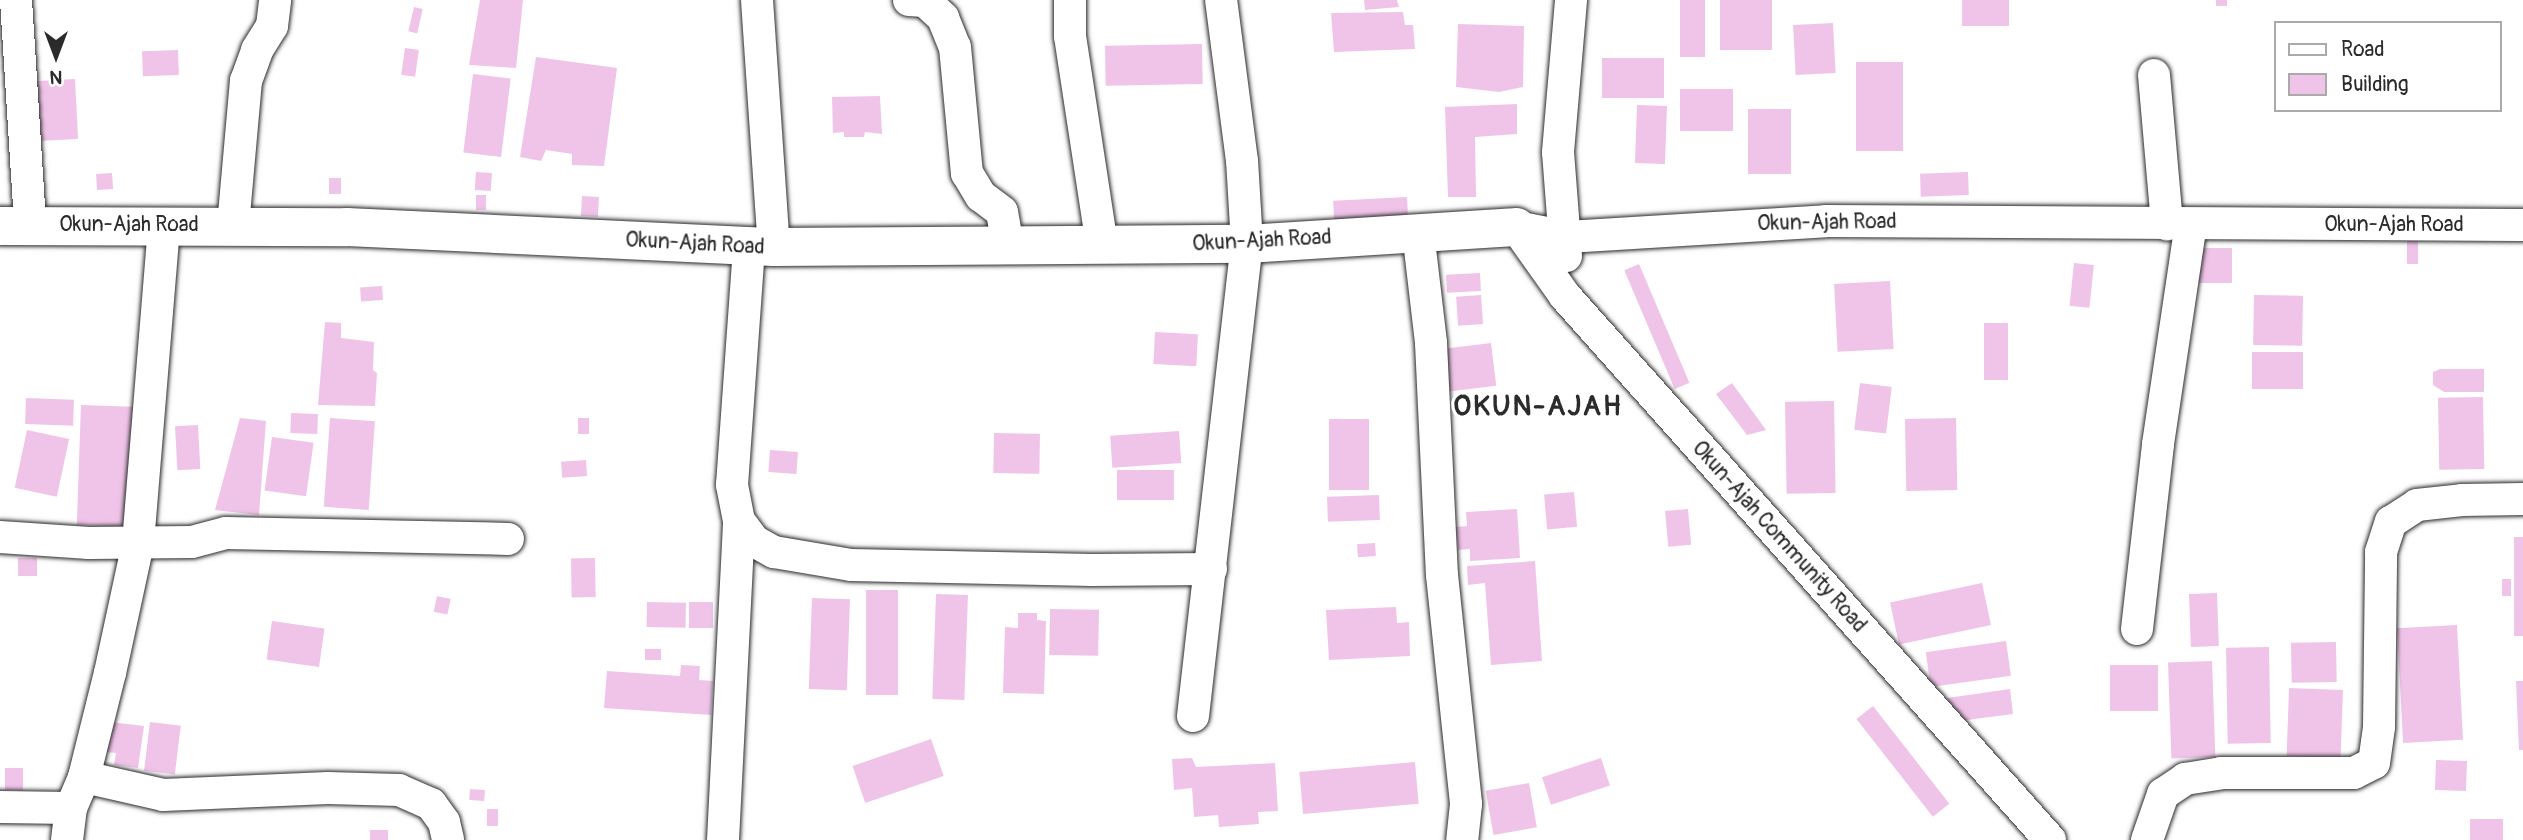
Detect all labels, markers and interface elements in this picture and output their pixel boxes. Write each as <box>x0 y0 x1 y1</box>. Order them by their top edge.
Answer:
north arrow <box>21 21 91 91</box>
legend <box>2274 21 2502 112</box>
text: Road <box>2341 36 2385 63</box>
text: N <box>50 65 62 89</box>
text: Building <box>2341 71 2408 98</box>
street label: Okun-Ajah Road <box>1757 209 1897 237</box>
street label: Okun-Ajah Road <box>59 212 199 238</box>
street label: Okun-Ajah Road <box>2324 212 2464 238</box>
street label: Okun-Ajah Road <box>1192 225 1332 257</box>
street label: Okun-Ajah Road <box>625 228 765 260</box>
district label: OKUN-AJAH <box>1454 390 1622 424</box>
street label: Okun-Ajah Community Road <box>1686 436 1872 638</box>

